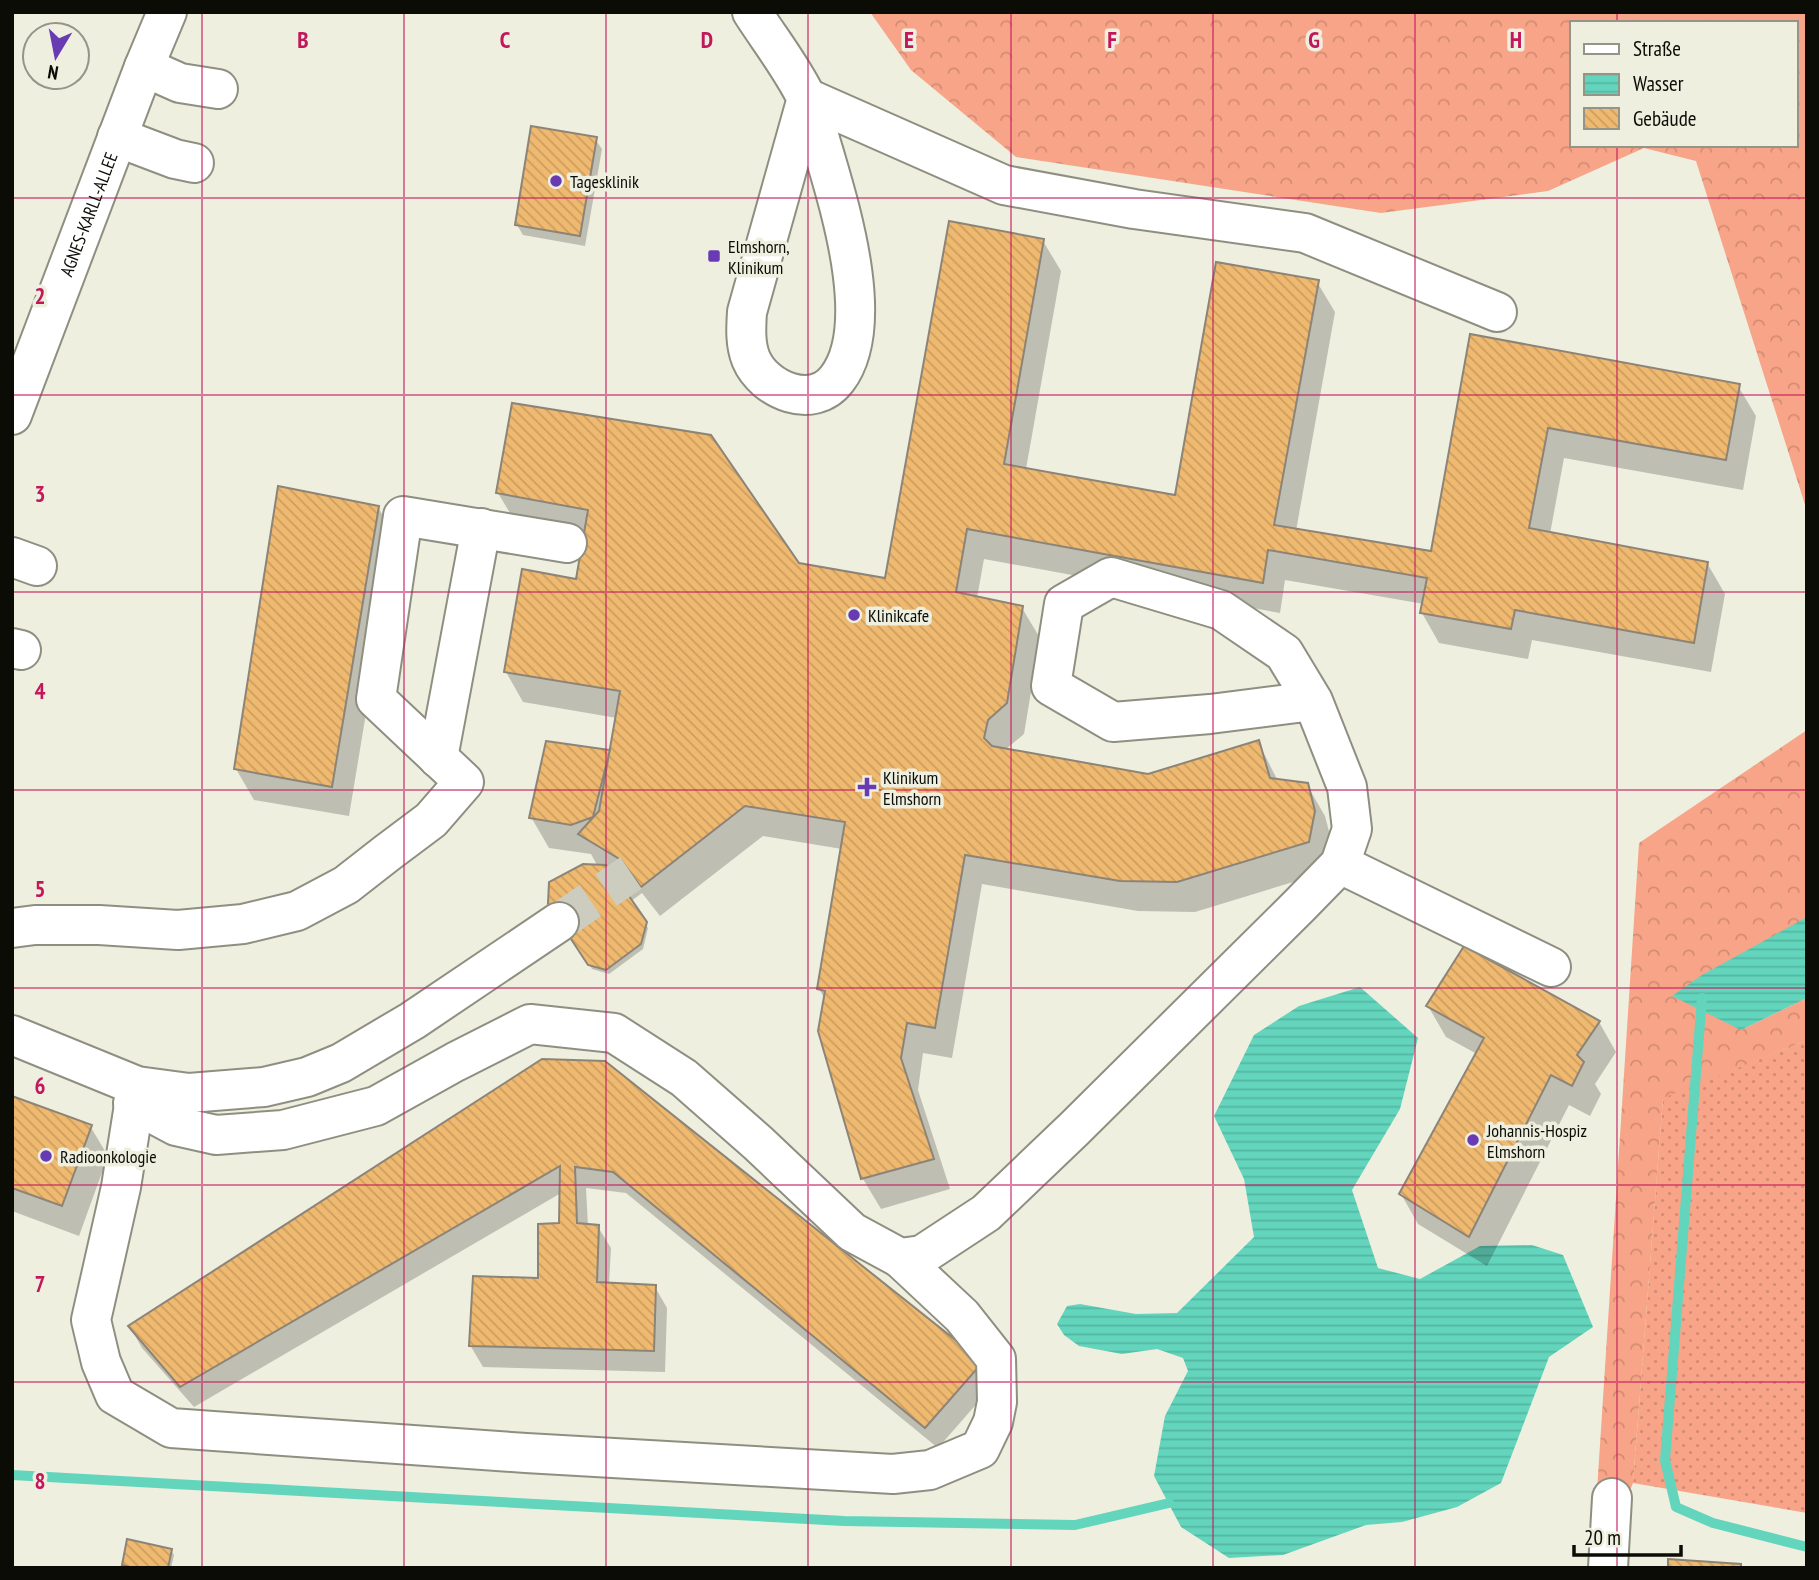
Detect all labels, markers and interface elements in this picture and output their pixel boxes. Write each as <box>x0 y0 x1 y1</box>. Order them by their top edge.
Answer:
north arrow <box>21 21 91 91</box>
legend <box>1570 21 1798 147</box>
text: B <box>297 25 309 54</box>
text: C <box>500 25 511 54</box>
text: D <box>701 25 713 54</box>
text: E <box>904 25 914 54</box>
text: F <box>1107 25 1117 54</box>
text: G <box>1308 25 1320 54</box>
text: H <box>1510 25 1522 54</box>
text: Straße <box>1633 35 1681 62</box>
text: N <box>46 60 60 85</box>
text: Wasser <box>1633 70 1684 97</box>
text: Gebäude <box>1633 105 1696 132</box>
street label: AGNES-KARLL-ALLEE <box>54 149 122 279</box>
place label: Tagesklinik <box>570 170 639 193</box>
marker: Tagesklinik <box>548 173 564 189</box>
place label: Elmshorn, Klinikum <box>728 235 790 279</box>
marker: Elmshorn, Klinikum <box>706 248 722 264</box>
text: 2 <box>35 281 46 310</box>
text: 3 <box>35 479 46 508</box>
place label: Klinikcafe <box>868 604 929 627</box>
marker: Klinikcafe <box>846 607 862 623</box>
text: 4 <box>35 676 46 705</box>
place label: Klinikum Elmshorn <box>883 766 941 810</box>
marker: Klinikum Elmshorn <box>857 777 877 797</box>
text: 5 <box>35 874 46 903</box>
text: 6 <box>35 1071 46 1100</box>
place label: Johannis-Hospiz Elmshorn <box>1486 1119 1587 1163</box>
marker: Johannis-Hospiz Elmshorn <box>1465 1132 1481 1148</box>
place label: Radioonkologie <box>60 1145 157 1168</box>
marker: Radioonkologie <box>38 1148 54 1164</box>
text: 7 <box>35 1269 46 1298</box>
text: 8 <box>35 1466 46 1495</box>
scale bar <box>1574 1514 1681 1558</box>
text: 20 m <box>1584 1524 1621 1551</box>

